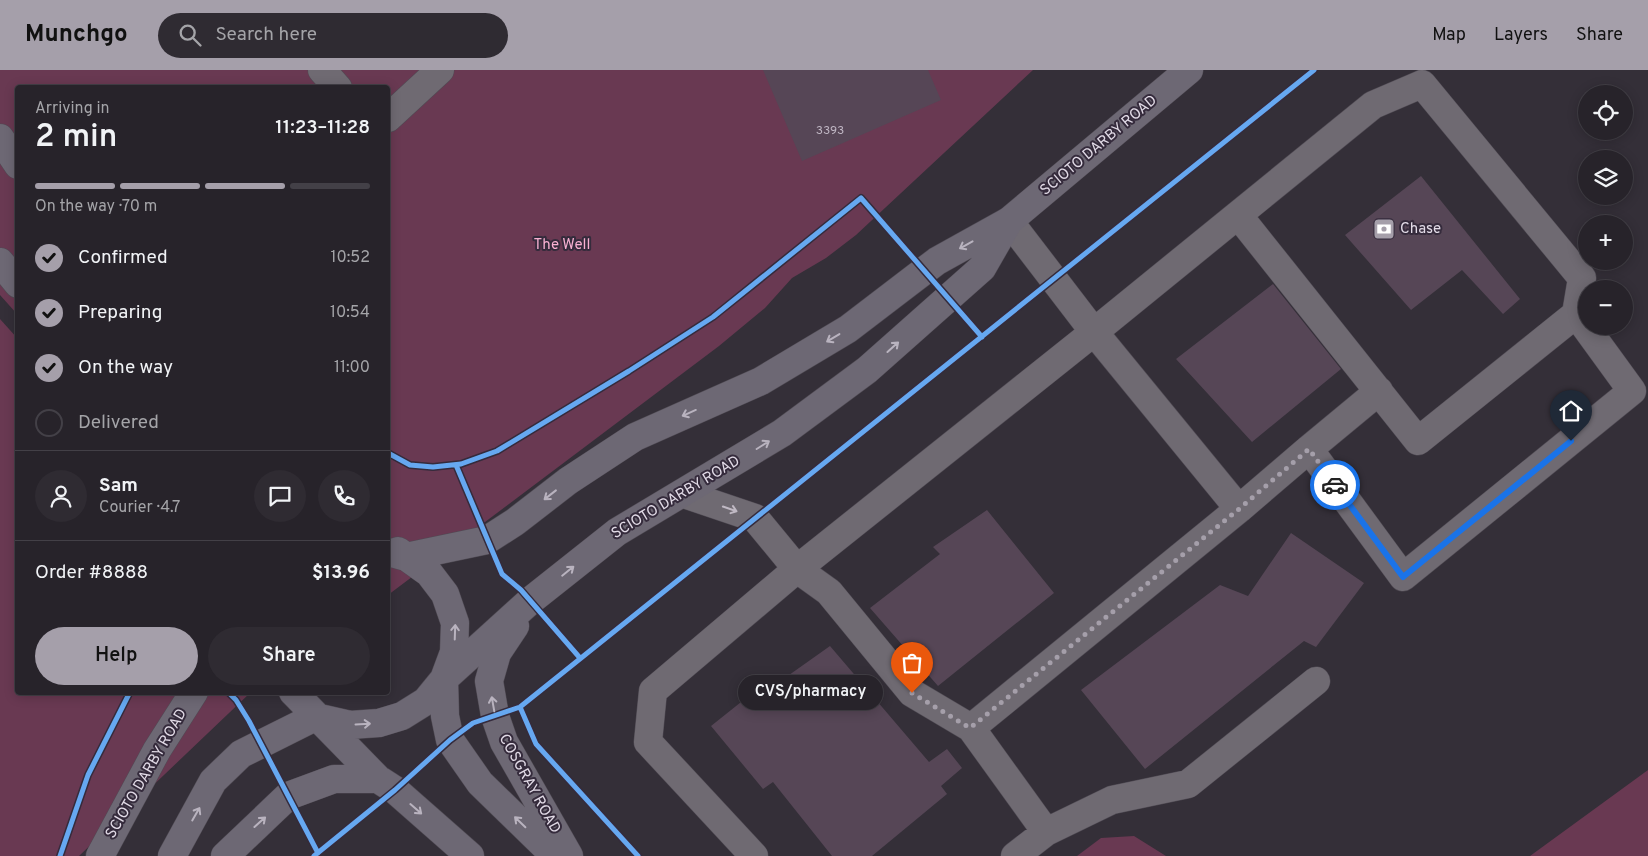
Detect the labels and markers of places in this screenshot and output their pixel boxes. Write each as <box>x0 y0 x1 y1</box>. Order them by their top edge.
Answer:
bank icon: Chase <box>1372 217 1396 241</box>
place label: Chase <box>1400 220 1441 239</box>
pin <box>1550 390 1592 441</box>
pin <box>891 642 933 693</box>
callout: CVS/pharmacy <box>737 676 882 710</box>

